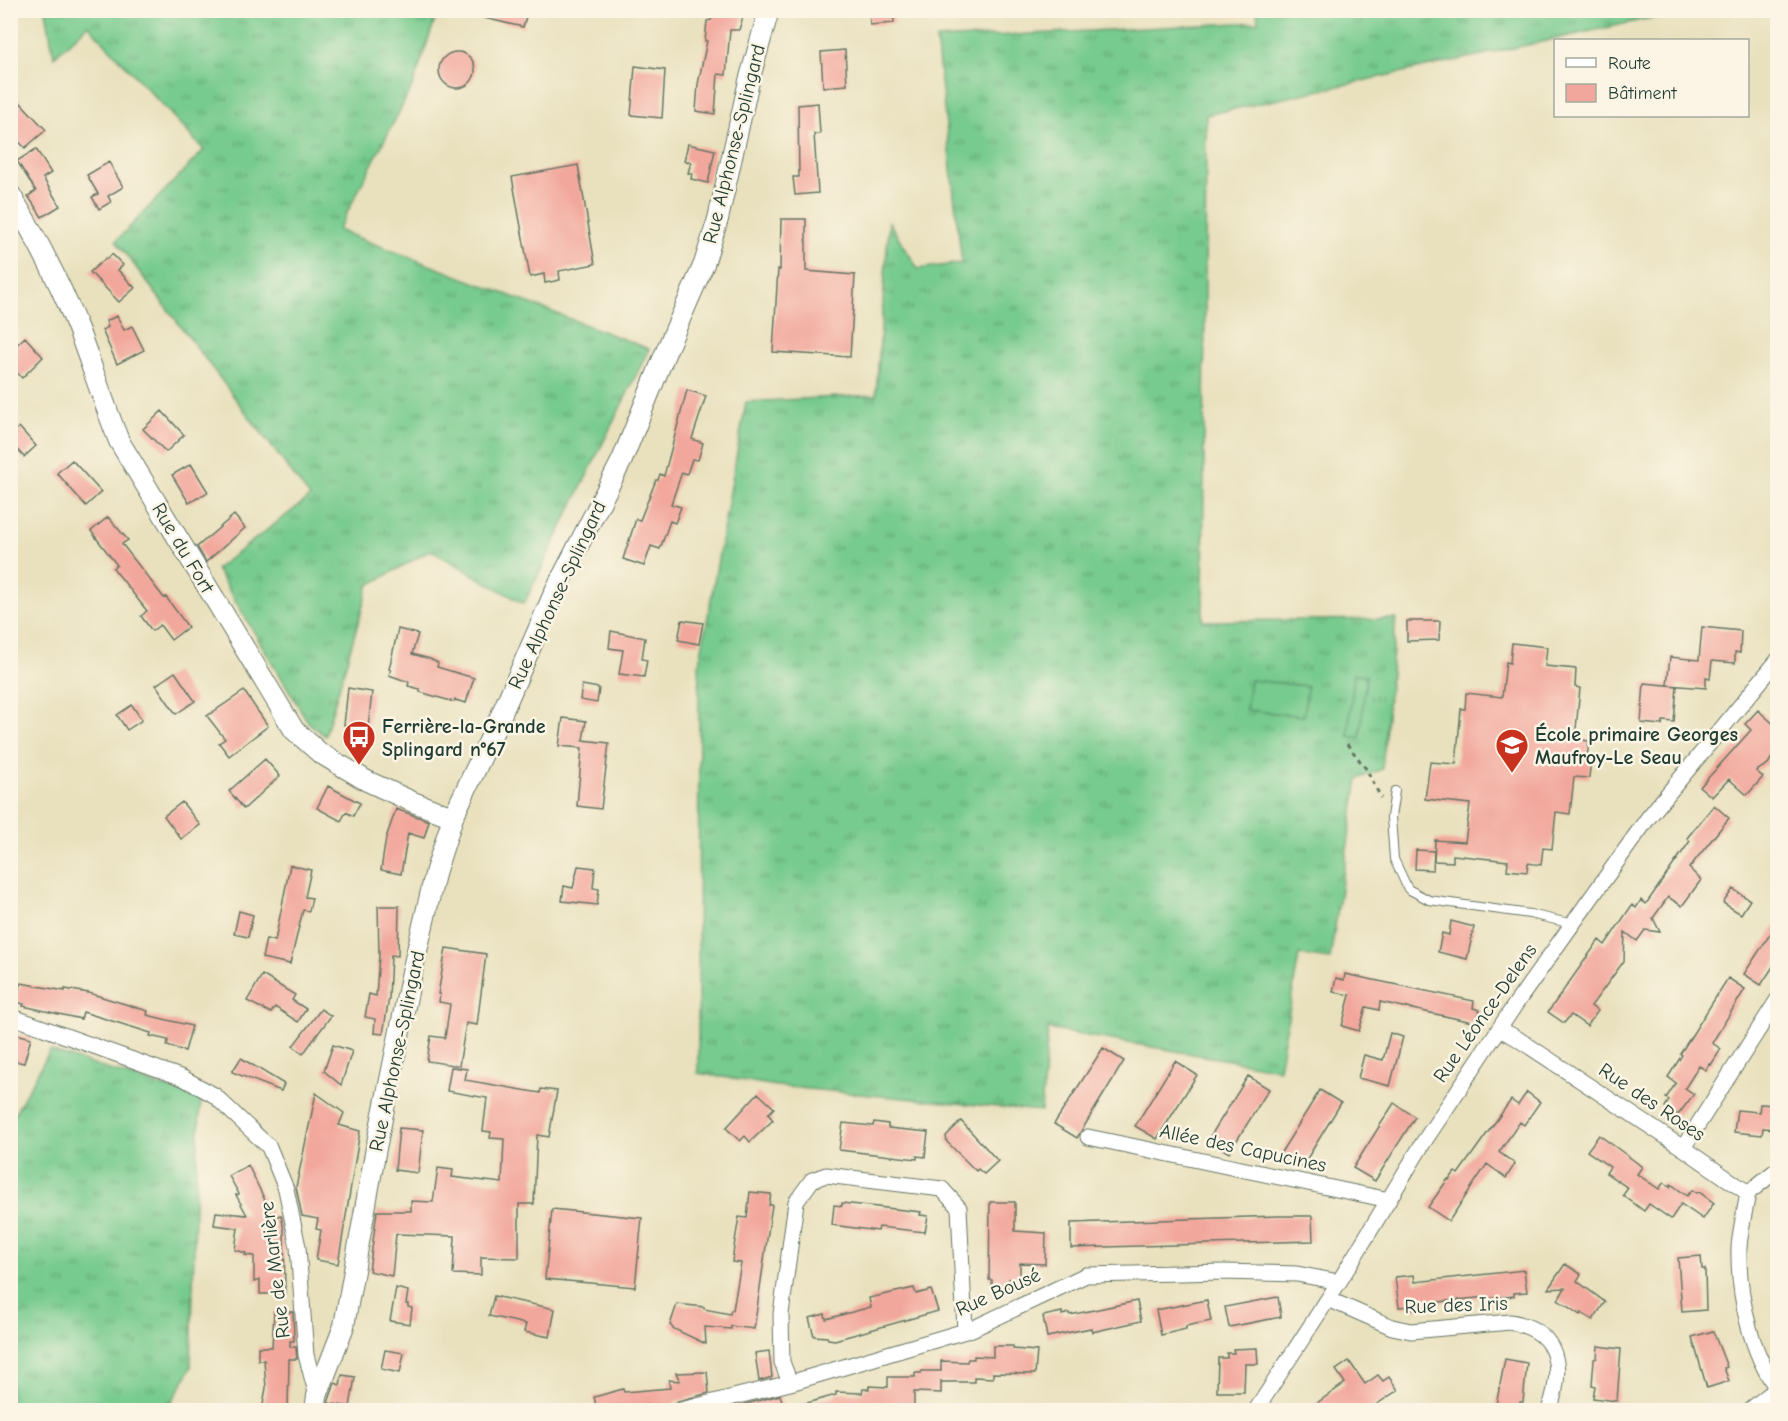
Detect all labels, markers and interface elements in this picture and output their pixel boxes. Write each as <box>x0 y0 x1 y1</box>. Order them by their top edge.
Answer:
legend <box>1554 39 1749 117</box>
street label: Rue Alphonse-Splingard <box>698 42 770 246</box>
text: Route <box>1608 53 1651 74</box>
text: Bâtiment <box>1608 83 1678 104</box>
street label: Rue Alphonse-Splingard <box>503 497 611 693</box>
street label: Rue du Fort <box>147 499 220 598</box>
place label: Ferrière-la-Grande Splingard n°67 <box>382 715 546 761</box>
bus stop icon: Ferrière-la-Grande Splingard n°67 <box>341 719 377 766</box>
place label: École primaire Georges Maufroy-Le Seau <box>1535 722 1738 769</box>
school or university icon: École primaire Georges Maufroy-Le Seau <box>1494 727 1530 774</box>
street label: Rue Léonce-Delens <box>1428 939 1542 1087</box>
street label: Rue Alphonse-Splingard <box>364 949 430 1153</box>
street label: Rue des Roses <box>1595 1058 1709 1146</box>
street label: Allée des Capucines <box>1158 1119 1328 1177</box>
street label: Rue de Marlière <box>255 1200 295 1340</box>
street label: Rue Bousé <box>952 1263 1044 1321</box>
street label: Rue des Iris <box>1404 1292 1508 1318</box>

